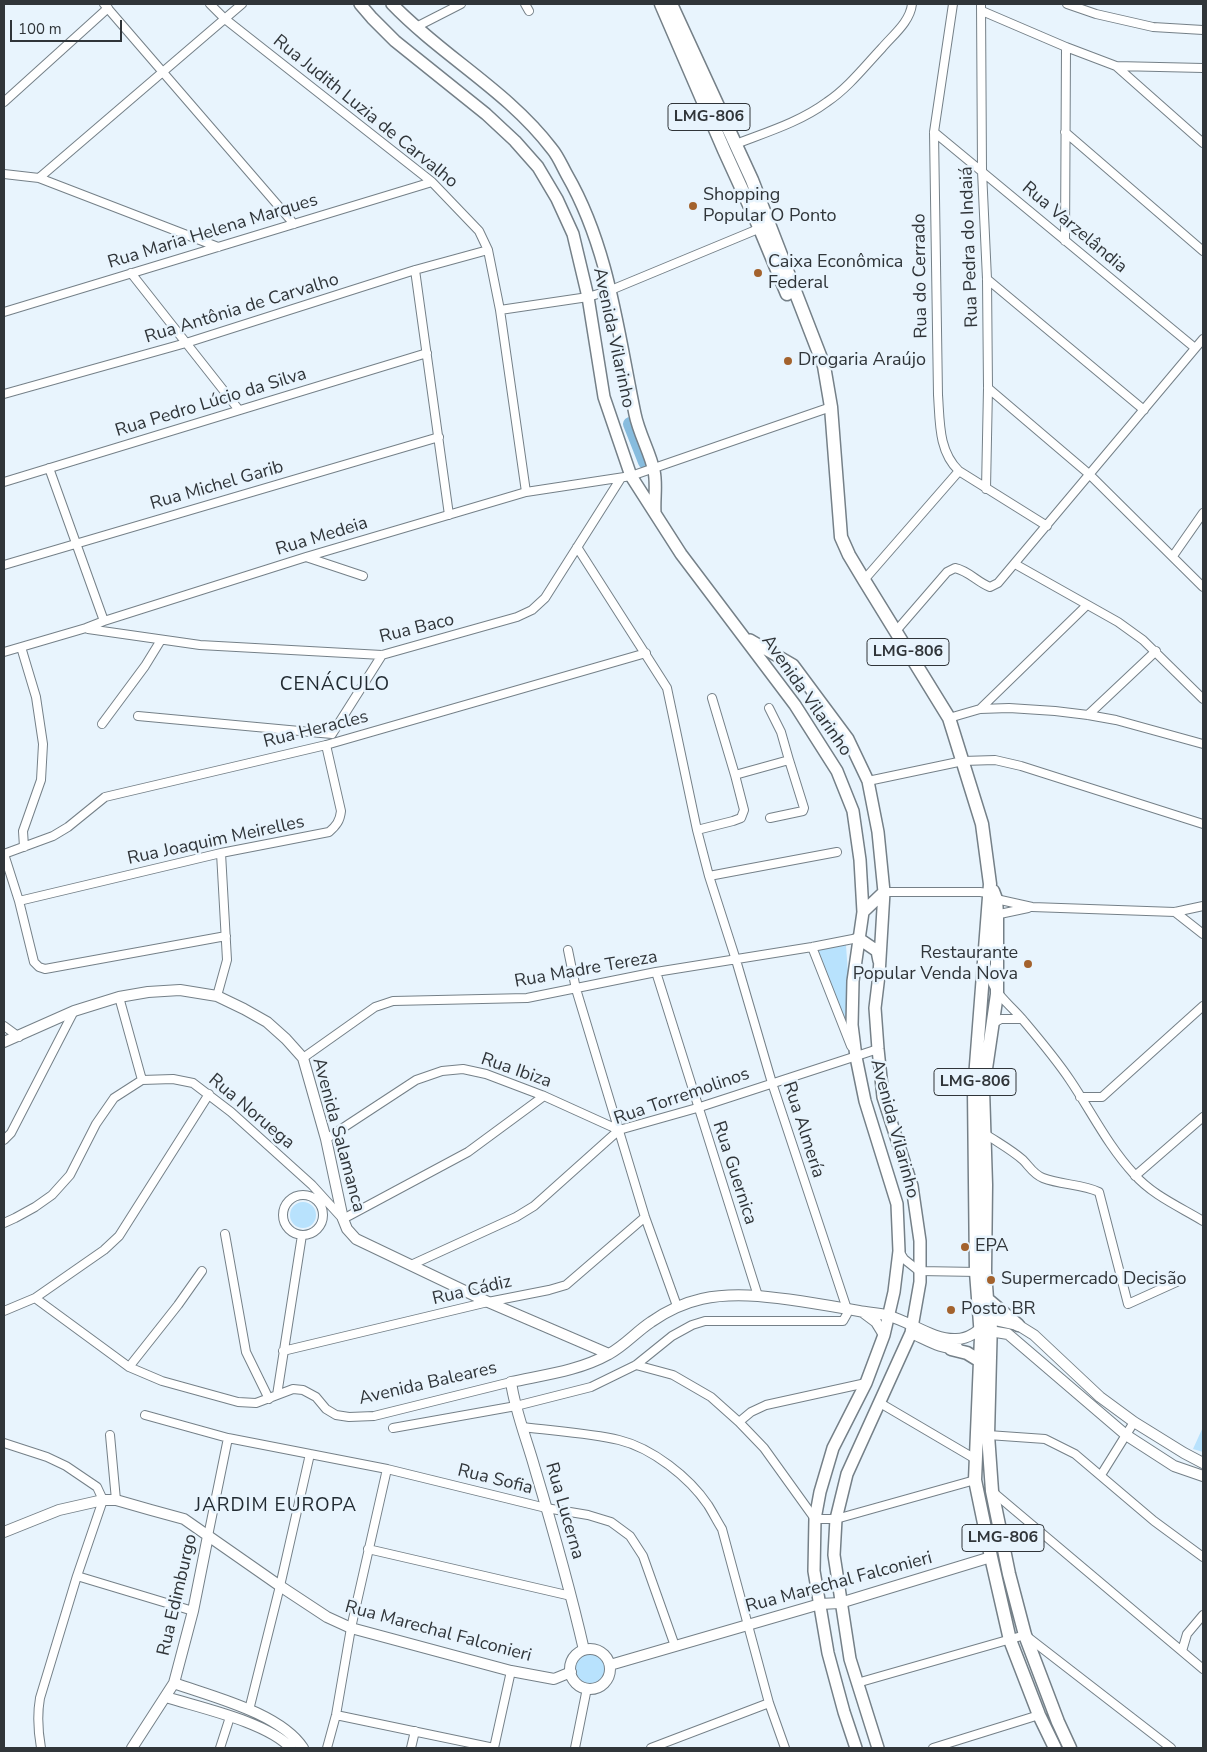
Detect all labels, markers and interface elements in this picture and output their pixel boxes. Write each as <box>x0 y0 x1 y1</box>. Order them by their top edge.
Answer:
scale bar <box>12 10 125 42</box>
text: 100 m <box>18 19 62 39</box>
street label: Rua Judith Luzia de Carvalho <box>268 31 462 193</box>
road number: LMG-806 <box>668 104 750 130</box>
street label: Rua Pedra do Indaiá <box>956 166 984 328</box>
street label: Rua Varzelândia <box>1017 178 1131 278</box>
place label: Shopping Popular O Ponto <box>703 185 836 228</box>
street label: Rua Maria Helena Marques <box>105 190 321 274</box>
marker: Shopping Popular O Ponto <box>687 200 699 212</box>
street label: Rua do Cerrado <box>909 213 933 339</box>
place label: Caixa Econômica Federal <box>768 252 903 294</box>
street label: Avenida Vilarinho <box>588 266 638 410</box>
marker: Caixa Econômica Federal <box>752 267 764 279</box>
street label: Rua Antônia de Carvalho <box>142 269 342 349</box>
place label: Drogaria Araújo <box>798 350 926 372</box>
marker: Drogaria Araújo <box>782 355 794 367</box>
street label: Rua Pedro Lúcio da Silva <box>113 364 309 442</box>
street label: Rua Michel Garib <box>148 457 286 515</box>
street label: Rua Medeia <box>273 513 371 561</box>
street label: Rua Baco <box>377 609 457 649</box>
street label: Avenida Vilarinho <box>756 631 856 761</box>
road number: LMG-806 <box>867 638 949 666</box>
district label: CENÁCULO <box>279 674 391 696</box>
street label: Rua Heracles <box>261 707 371 753</box>
street label: Rua Joaquim Meirelles <box>126 812 306 870</box>
place label: Restaurante Popular Venda Nova <box>853 943 1018 986</box>
street label: Rua Madre Tereza <box>513 947 659 993</box>
marker: Restaurante Popular Venda Nova <box>1022 958 1034 970</box>
street label: Rua Ibiza <box>478 1049 554 1093</box>
street label: Avenida Salamanca <box>307 1055 369 1215</box>
street label: Avenida Vilarinho <box>865 1057 923 1201</box>
street label: Rua Torremolinos <box>611 1064 753 1130</box>
road number: LMG-806 <box>934 1068 1016 1096</box>
street label: Rua Noruega <box>204 1070 298 1154</box>
street label: Rua Almería <box>777 1079 829 1181</box>
street label: Rua Guernica <box>707 1118 761 1228</box>
place label: EPA <box>975 1236 1009 1258</box>
marker: EPA <box>959 1241 971 1253</box>
place label: Supermercado Decisão <box>1001 1269 1187 1291</box>
street label: Rua Cádiz <box>430 1271 514 1311</box>
marker: Supermercado Decisão <box>985 1274 997 1286</box>
place label: Posto BR <box>961 1299 1036 1321</box>
marker: Posto BR <box>945 1304 957 1316</box>
street label: Avenida Baleares <box>357 1358 499 1410</box>
street label: Rua Sofia <box>455 1460 535 1500</box>
street label: Rua Lucerna <box>540 1460 588 1562</box>
district label: JARDIM EUROPA <box>193 1495 359 1517</box>
road number: LMG-806 <box>962 1525 1044 1552</box>
street label: Rua Edimburgo <box>153 1532 203 1658</box>
street label: Rua Marechal Falconieri <box>743 1548 935 1618</box>
street label: Rua Marechal Falconieri <box>342 1597 534 1667</box>

